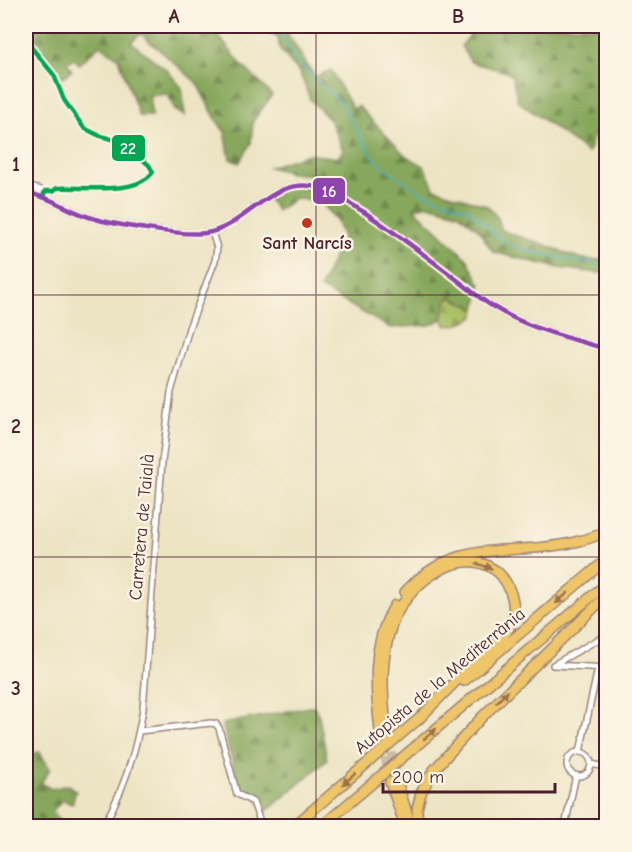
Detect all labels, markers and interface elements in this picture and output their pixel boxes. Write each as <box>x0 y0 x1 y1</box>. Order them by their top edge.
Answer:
text: A <box>168 5 180 28</box>
text: B <box>452 5 464 28</box>
line badge: 22 <box>111 134 146 162</box>
text: 22 <box>120 140 136 158</box>
text: 1 <box>12 153 20 176</box>
line badge: 16 <box>312 177 346 205</box>
text: 16 <box>322 183 336 201</box>
marker: Sant Narcís <box>300 216 314 230</box>
place label: Sant Narcís <box>262 233 352 254</box>
text: 2 <box>11 415 21 438</box>
street label: Carretera de Taialà <box>125 453 159 601</box>
one-way arrow <box>475 562 493 571</box>
one-way arrow <box>555 591 570 604</box>
street label: Autopista de la Mediterrània <box>350 603 530 759</box>
text: 3 <box>11 677 21 700</box>
one-way arrow <box>494 691 508 705</box>
one-way arrow <box>422 728 437 741</box>
scale bar <box>383 756 556 794</box>
text: 200 m <box>392 767 444 788</box>
one-way arrow <box>342 772 357 786</box>

